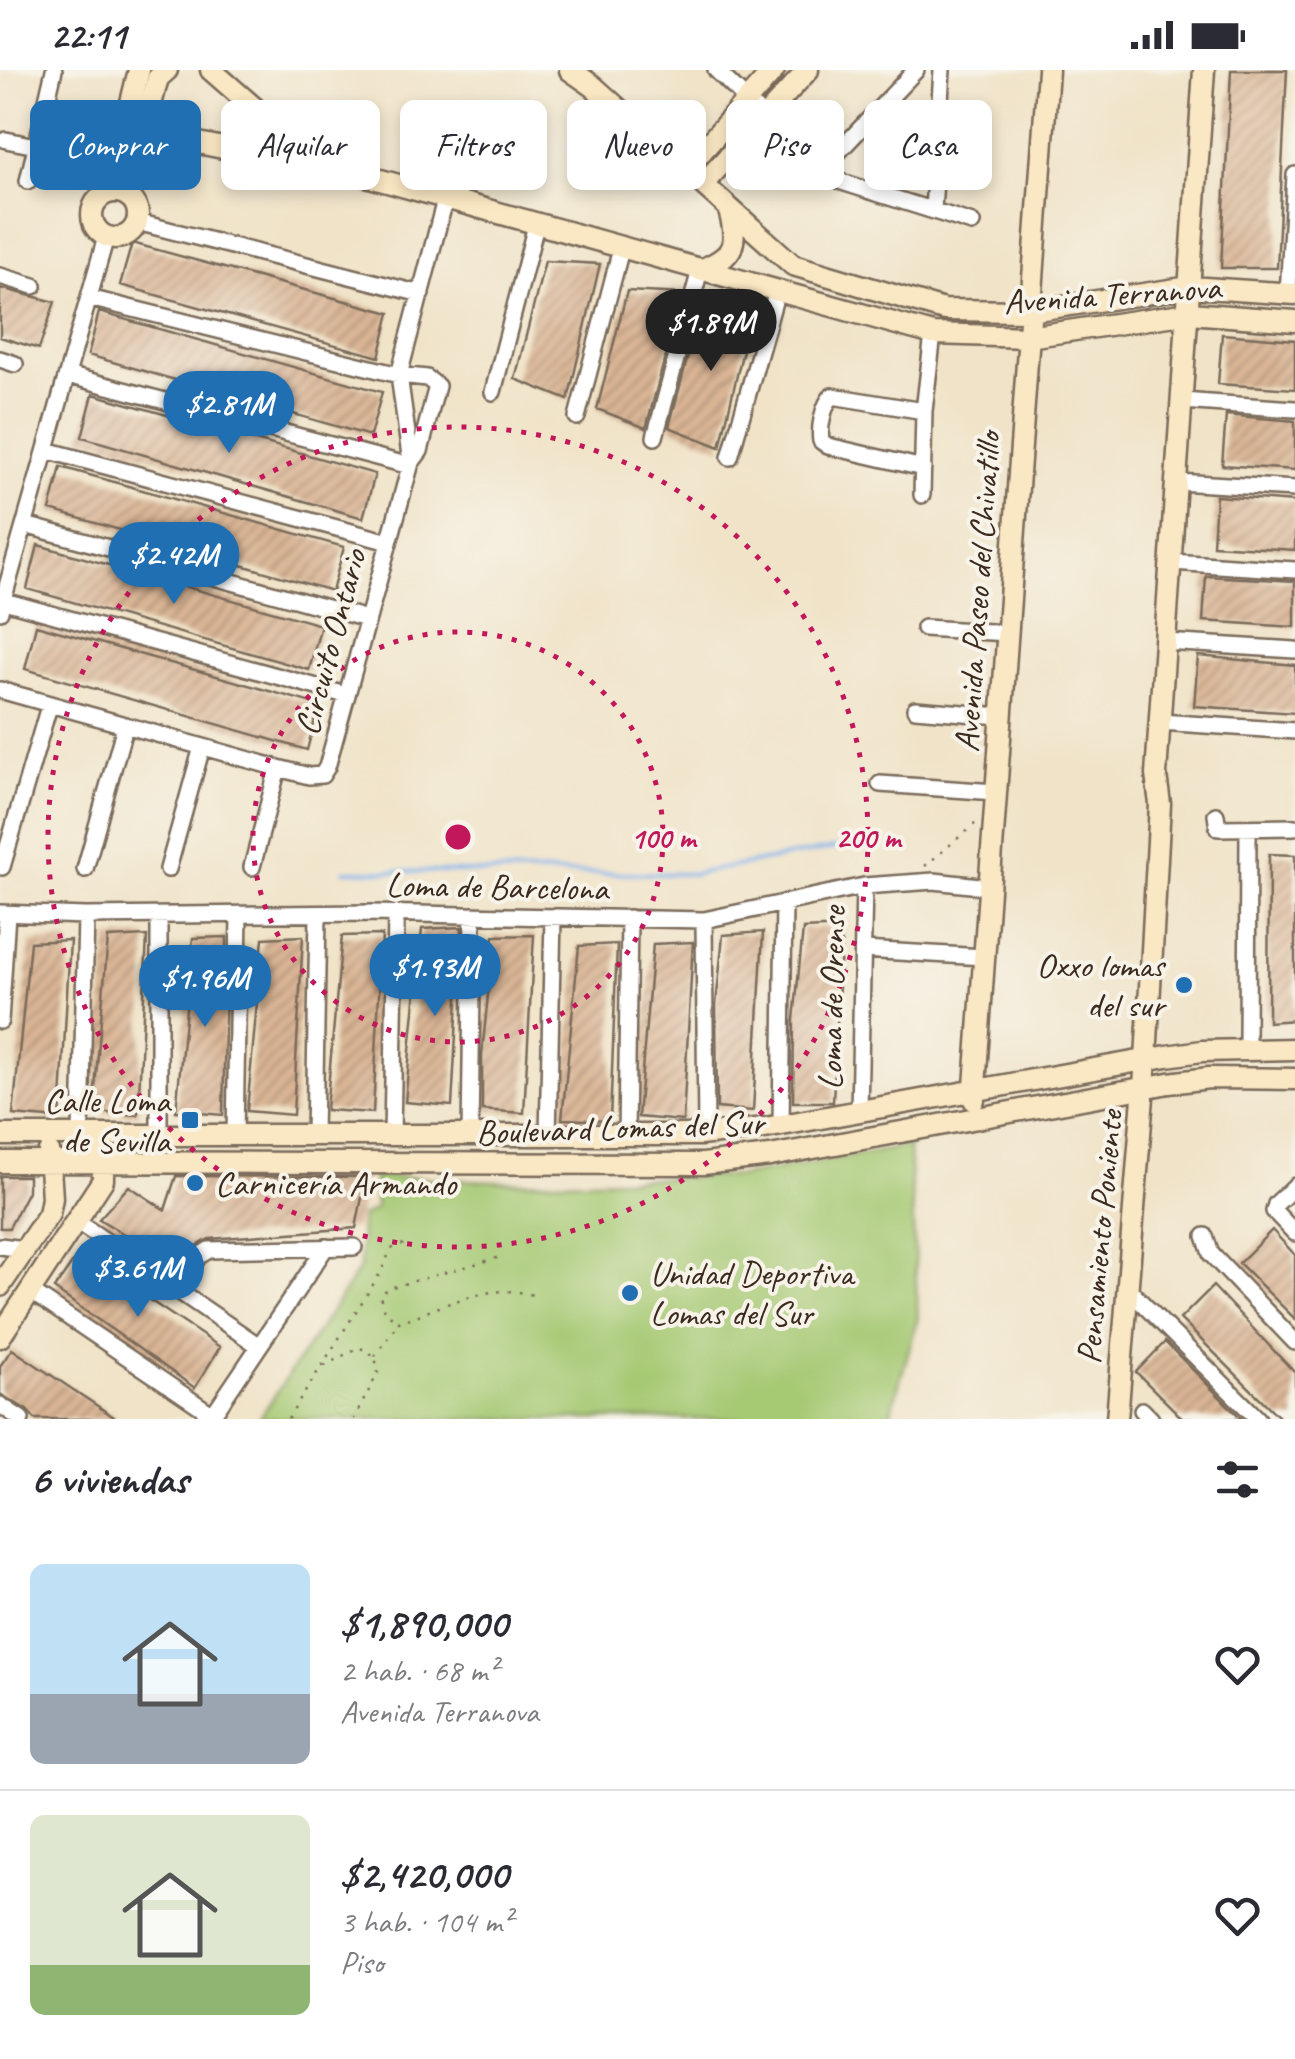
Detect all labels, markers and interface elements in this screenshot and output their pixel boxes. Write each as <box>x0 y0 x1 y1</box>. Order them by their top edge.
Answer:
text: 22:11 <box>50 12 126 59</box>
chip: Comprar <box>30 100 201 190</box>
chip: Alquilar <box>221 100 380 190</box>
chip: Filtros <box>400 100 547 190</box>
chip: Nuevo <box>567 100 706 190</box>
chip: Piso <box>726 100 844 190</box>
chip: Casa <box>864 100 992 190</box>
street label: Avenida Terranova <box>1002 264 1225 325</box>
pin: $1.89M <box>630 289 792 374</box>
text: $1.89M <box>668 301 754 342</box>
pin: $2.81M <box>148 371 310 456</box>
text: $2.81M <box>185 383 273 424</box>
street label: Avenida Paseo del Chivatillo <box>944 427 1011 754</box>
pin: $2.42M <box>93 522 255 607</box>
text: $2.42M <box>130 534 218 575</box>
street label: Circuito Ontario <box>284 543 377 740</box>
centre of rings <box>440 819 476 855</box>
text: 100 m <box>631 819 698 857</box>
text: 200 m <box>836 819 903 857</box>
street label: Loma de Barcelona <box>386 862 611 911</box>
street label: Loma de Orense <box>807 903 856 1090</box>
pin: $1.93M <box>354 934 516 1019</box>
place label: Oxxo lomas del sur <box>1037 943 1167 1028</box>
pin: $1.96M <box>124 945 286 1030</box>
text: $1.93M <box>392 946 478 987</box>
text: $1.96M <box>161 957 249 998</box>
marker: Oxxo lomas del sur <box>1173 974 1195 996</box>
place label: Calle Loma de Sevilla <box>44 1078 173 1163</box>
street label: Boulevard Lomas del Sur <box>475 1100 767 1155</box>
street label: Pensamiento Poniente <box>1066 1106 1133 1366</box>
marker: Calle Loma de Sevilla <box>179 1109 201 1131</box>
place label: Carnicería Armando <box>215 1161 458 1206</box>
marker: Carnicería Armando <box>184 1172 206 1194</box>
pin: $3.61M <box>57 1235 219 1320</box>
text: $3.61M <box>94 1247 182 1288</box>
place label: Unidad Deportiva Lomas del Sur <box>650 1251 856 1336</box>
marker: Unidad Deportiva Lomas del Sur <box>619 1282 641 1304</box>
icon: filters <box>1210 1452 1265 1507</box>
text: 6 viviendas <box>30 1453 188 1506</box>
text: $1,890,000 <box>340 1597 507 1650</box>
icon: home <box>110 1604 230 1724</box>
icon: heart <box>1210 1637 1265 1692</box>
text: 2 hab. · 68 m² <box>340 1650 497 1691</box>
text: Avenida Terranova <box>340 1691 539 1732</box>
text: $2,420,000 <box>340 1848 508 1901</box>
icon: home <box>110 1855 230 1975</box>
icon: heart <box>1210 1888 1265 1943</box>
text: 3 hab. · 104 m² <box>340 1901 512 1942</box>
text: Piso <box>340 1942 383 1983</box>

